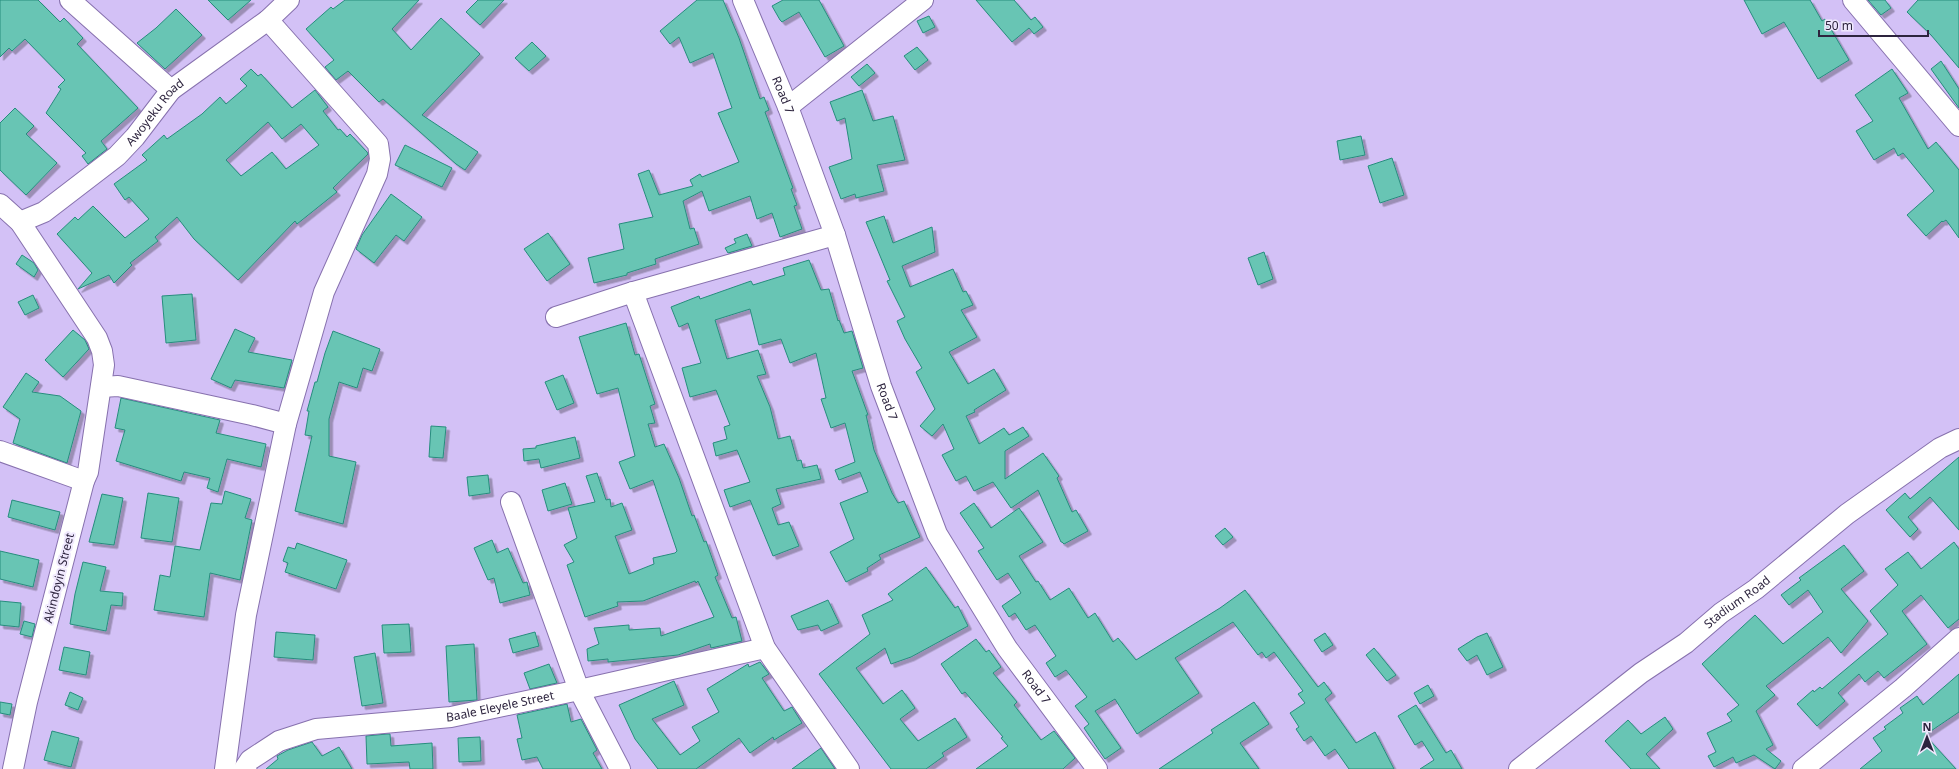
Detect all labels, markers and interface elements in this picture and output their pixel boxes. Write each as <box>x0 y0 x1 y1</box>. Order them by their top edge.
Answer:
scale bar <box>1819 12 1928 38</box>
text: 50 m <box>1825 17 1853 34</box>
street label: Awoyeku Road <box>122 74 187 149</box>
street label: Road 7 <box>768 74 799 116</box>
street label: Road 7 <box>873 380 902 423</box>
street label: Akindoyin Street <box>39 530 78 625</box>
street label: Stadium Road <box>1700 572 1774 632</box>
street label: Road 7 <box>1018 666 1055 708</box>
street label: Baale Eleyele Street <box>445 686 556 725</box>
north arrow <box>1907 717 1947 757</box>
text: N <box>1923 719 1931 734</box>

